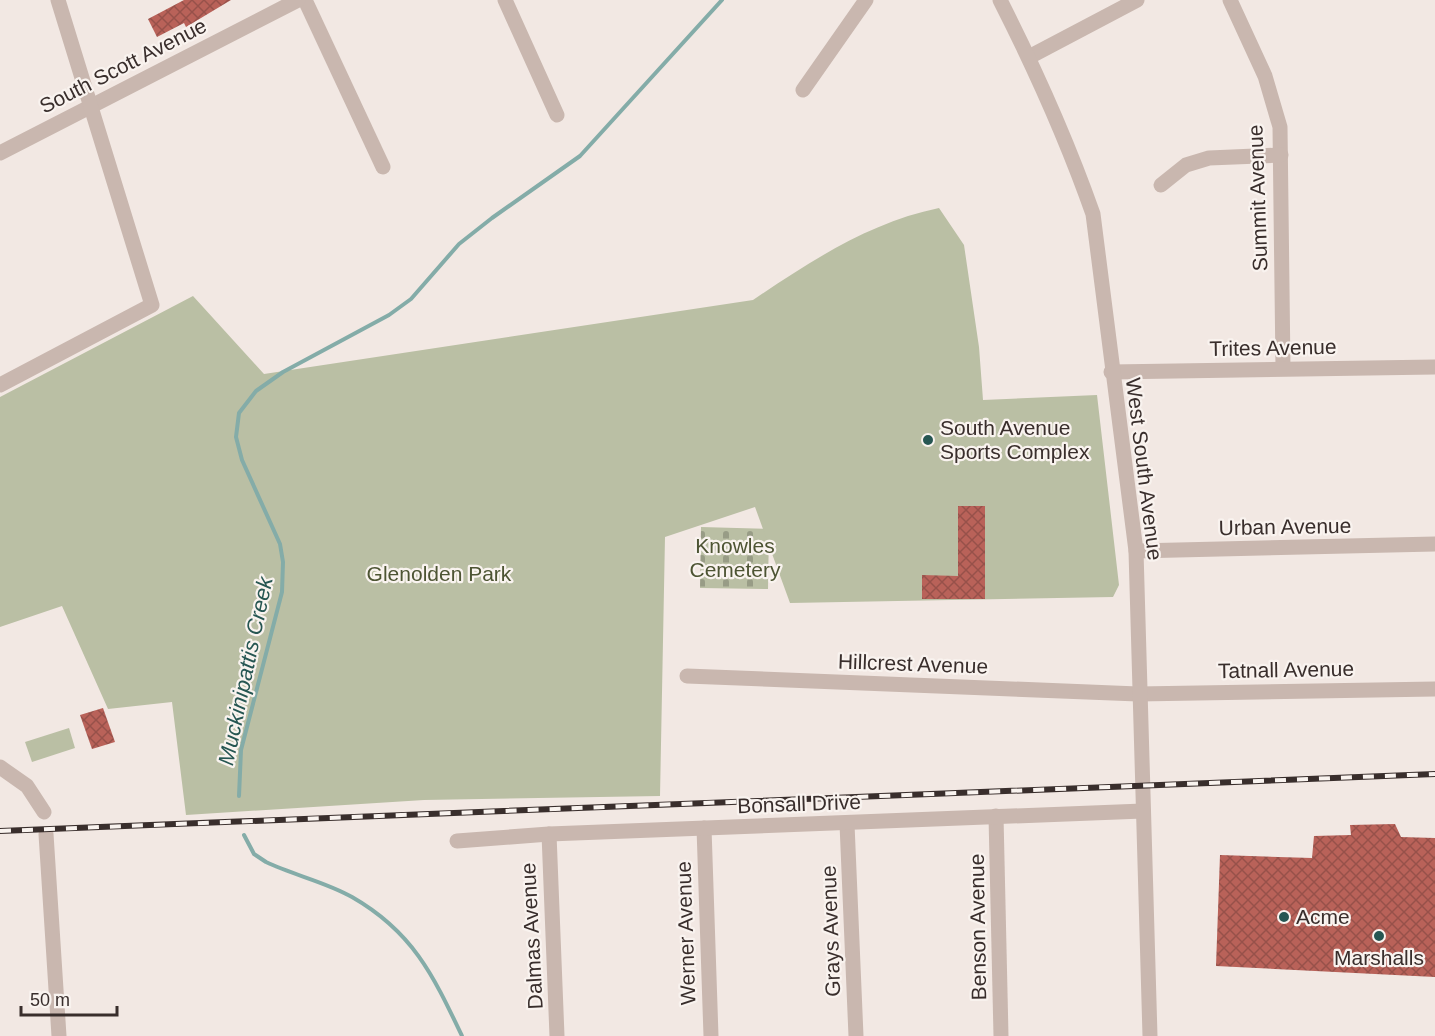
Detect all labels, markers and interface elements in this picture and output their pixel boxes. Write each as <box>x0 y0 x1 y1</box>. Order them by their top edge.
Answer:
street label: South Scott Avenue <box>36 14 210 118</box>
street label: Summit Avenue <box>1243 124 1272 272</box>
street label: Trites Avenue <box>1209 335 1337 360</box>
street label: West South Avenue <box>1122 376 1167 562</box>
place label: South Avenue Sports Complex <box>940 416 1090 463</box>
marker: South Avenue Sports Complex <box>921 433 935 447</box>
street label: Urban Avenue <box>1218 514 1352 539</box>
park label: Knowles Cemetery <box>689 534 781 581</box>
park label: Glenolden Park <box>367 562 512 585</box>
water label: Muckinipattis Creek <box>213 574 278 768</box>
street label: Hillcrest Avenue <box>838 649 988 678</box>
street label: Tatnall Avenue <box>1218 657 1354 682</box>
street label: Bonsall Drive <box>737 790 861 817</box>
street label: Benson Avenue <box>965 853 990 1001</box>
street label: Werner Avenue <box>671 861 700 1005</box>
street label: Dalmas Avenue <box>516 862 547 1010</box>
street label: Grays Avenue <box>817 865 844 997</box>
place label: Acme <box>1296 905 1350 928</box>
marker: Acme <box>1277 910 1291 924</box>
marker: Marshalls <box>1372 929 1386 943</box>
place label: Marshalls <box>1334 946 1424 969</box>
scale bar <box>21 979 117 1017</box>
text: 50 m <box>30 990 70 1010</box>

